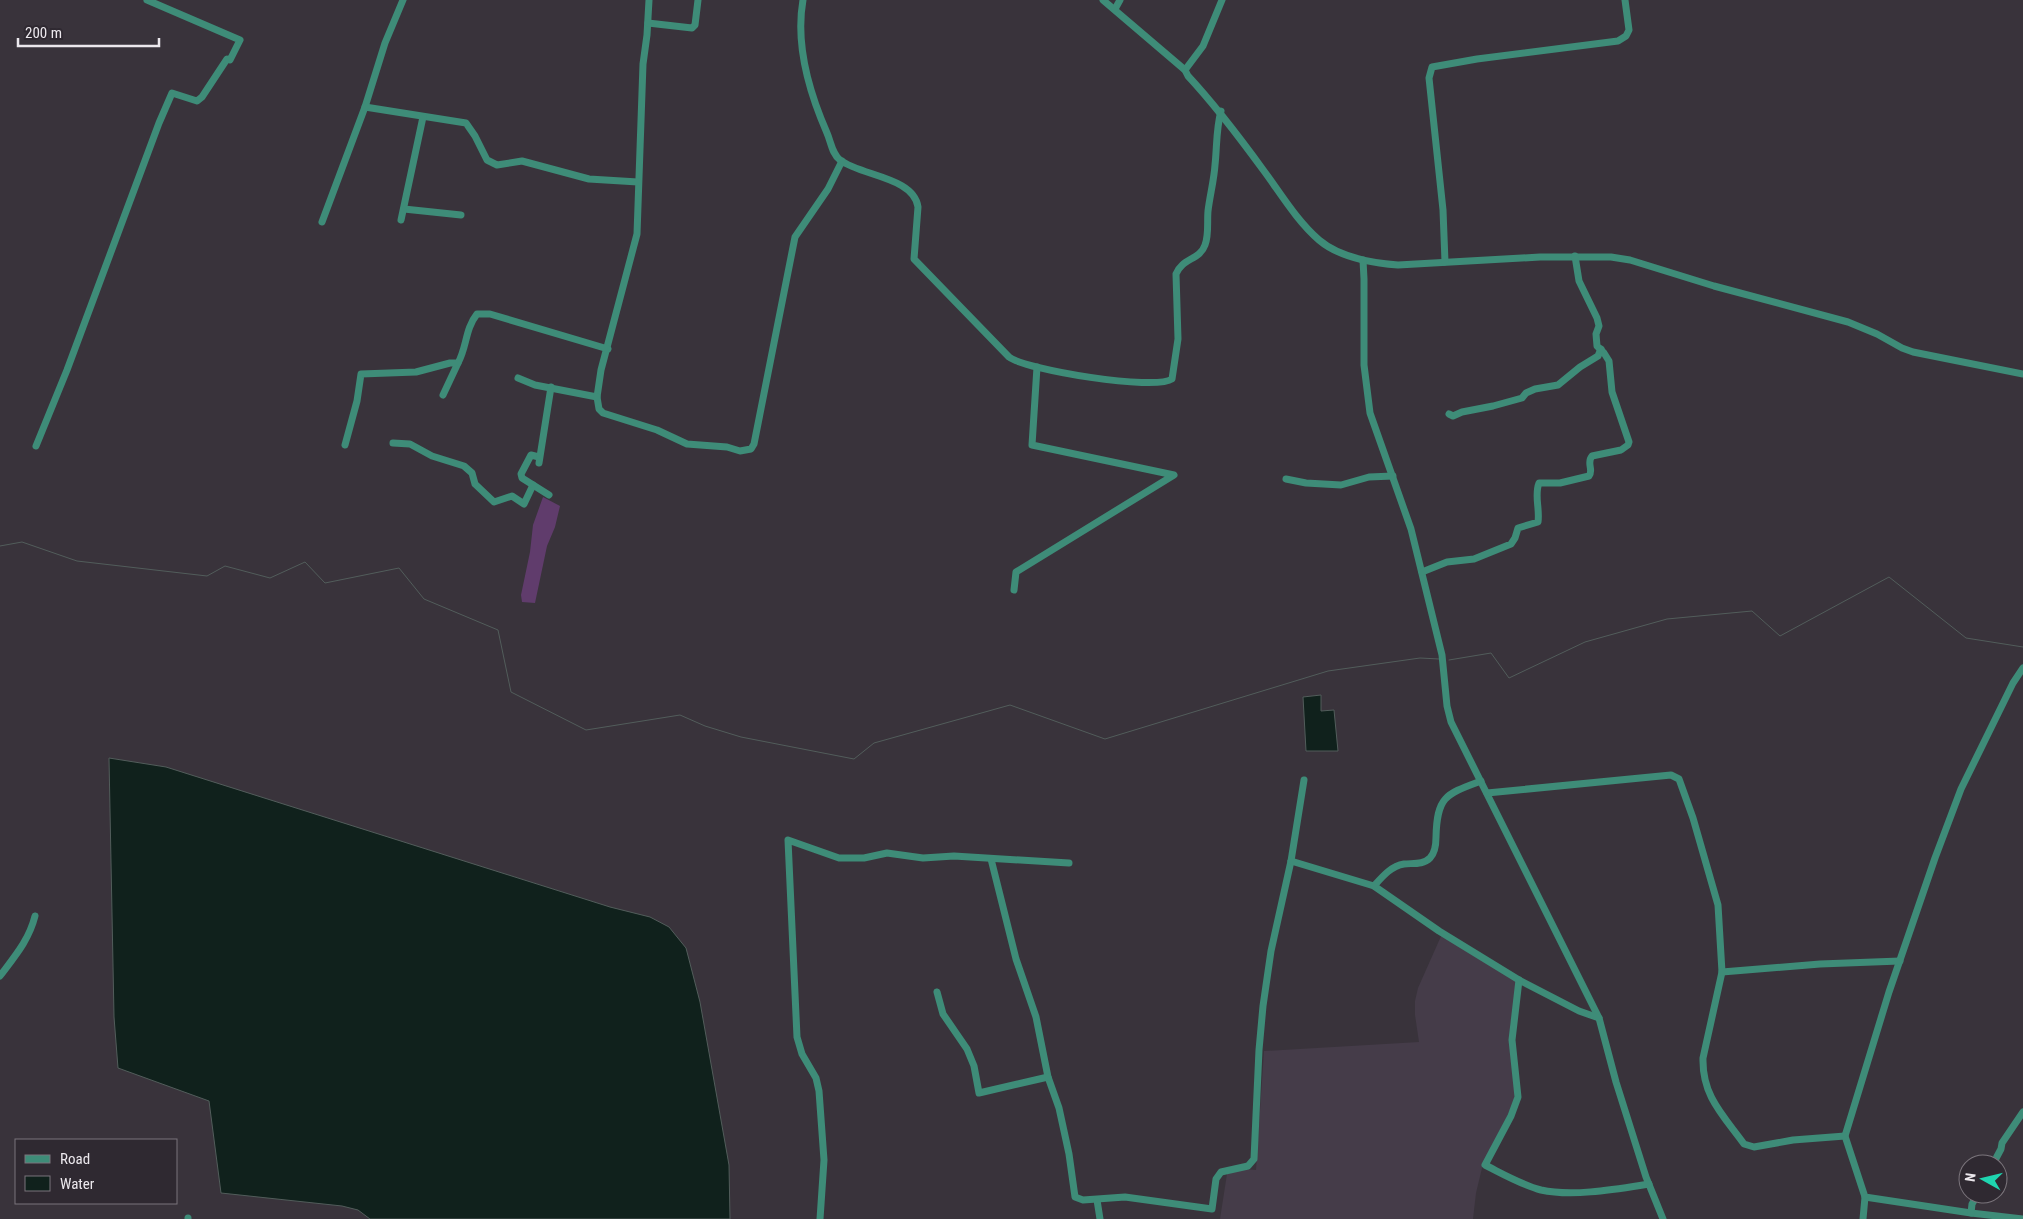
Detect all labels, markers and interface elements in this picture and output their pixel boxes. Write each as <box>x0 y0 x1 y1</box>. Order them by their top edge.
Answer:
scale bar <box>18 15 159 47</box>
text: 200 m <box>25 24 62 42</box>
legend <box>15 1139 178 1204</box>
text: Road <box>60 1150 90 1168</box>
north arrow <box>1958 1154 2008 1204</box>
text: N <box>1962 1172 1979 1183</box>
text: Water <box>60 1175 95 1193</box>

